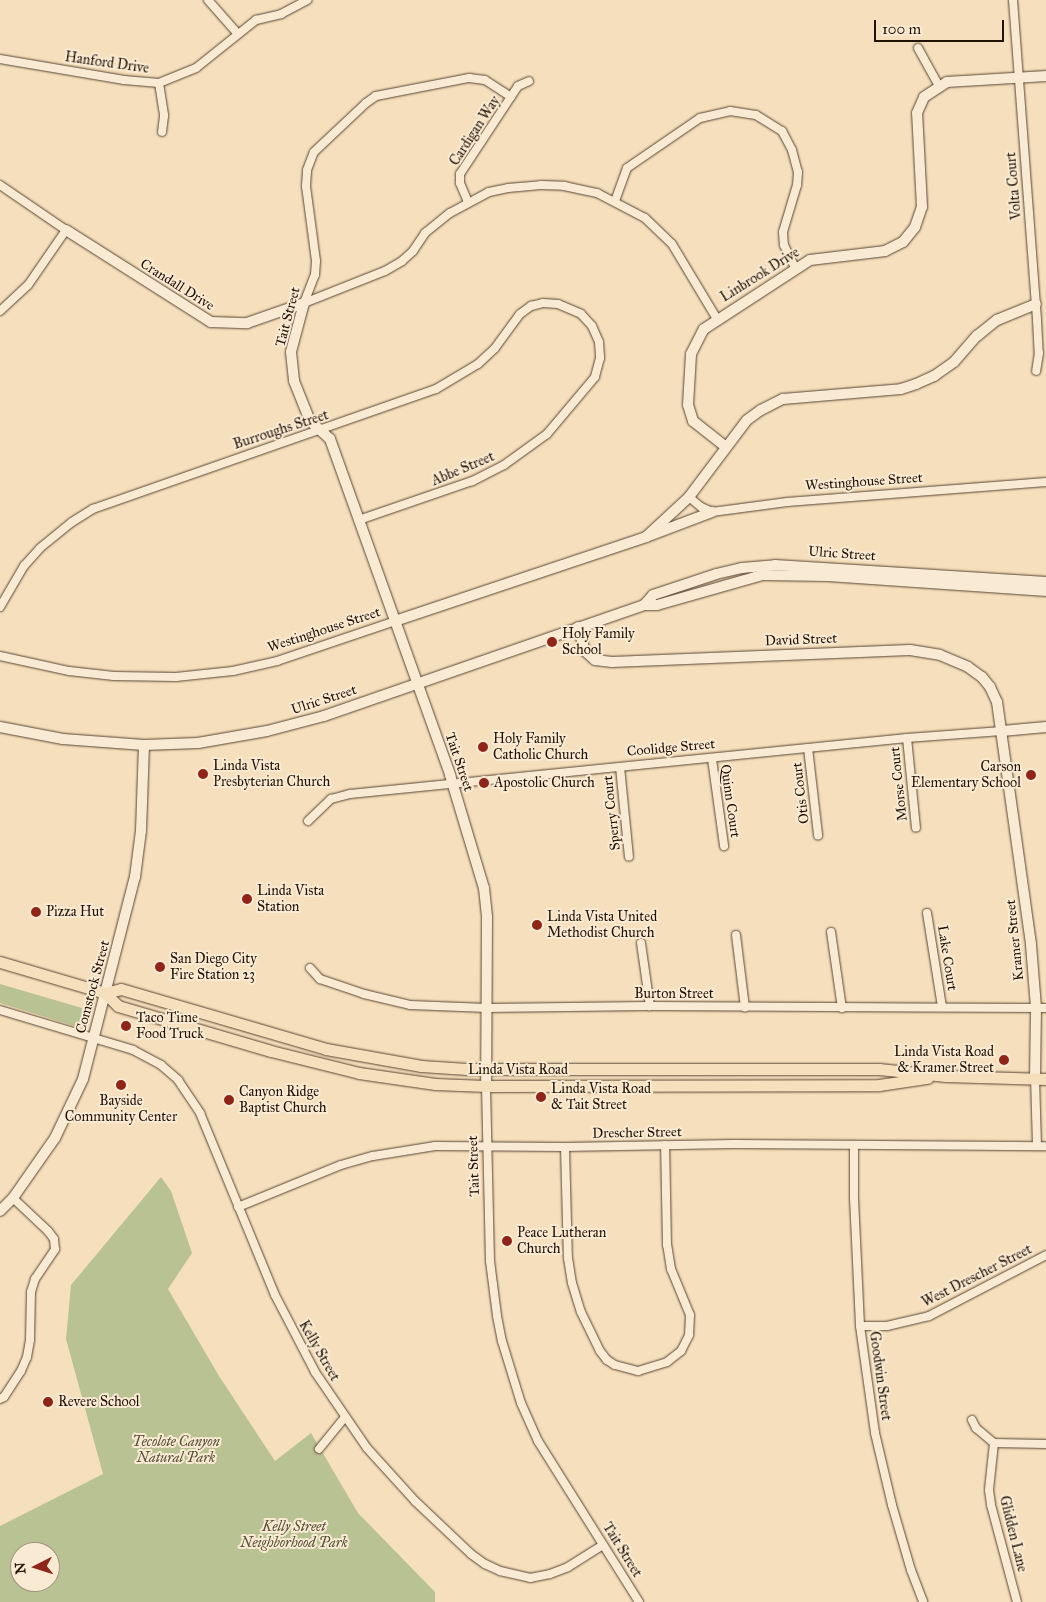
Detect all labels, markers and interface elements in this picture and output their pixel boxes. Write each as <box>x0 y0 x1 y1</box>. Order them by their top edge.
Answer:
scale bar <box>876 10 1006 42</box>
text: 100 m <box>882 20 921 38</box>
street label: Hanford Drive <box>64 49 150 77</box>
street label: Cardigan Way <box>446 93 504 169</box>
street label: Volta Court <box>1003 151 1025 221</box>
street label: Linbrook Drive <box>717 244 803 306</box>
street label: Crandall Drive <box>137 256 217 314</box>
street label: Tait Street <box>272 285 304 349</box>
street label: Burroughs Street <box>231 407 331 453</box>
street label: Abbe Street <box>429 448 497 490</box>
street label: Westinghouse Street <box>805 470 923 494</box>
street label: Ulric Street <box>808 543 876 565</box>
street label: Westinghouse Street <box>265 604 383 656</box>
place label: Holy Family School <box>562 626 635 658</box>
street label: David Street <box>765 630 837 650</box>
marker: Holy Family School <box>546 636 558 648</box>
street label: Ulric Street <box>289 682 359 718</box>
street label: Tait Street <box>441 730 477 794</box>
place label: Holy Family Catholic Church <box>493 731 588 764</box>
street label: Coolidge Street <box>626 736 716 760</box>
marker: Holy Family Catholic Church <box>477 741 489 753</box>
street label: Morse Court <box>887 746 911 822</box>
place label: Linda Vista Presbyterian Church <box>213 758 330 790</box>
place label: Carson Elementary School <box>911 759 1021 792</box>
street label: Otis Court <box>789 761 813 825</box>
street label: Quinn Court <box>717 763 743 839</box>
marker: Linda Vista Presbyterian Church <box>197 768 209 780</box>
marker: Carson Elementary School <box>1025 769 1037 781</box>
place label: Apostolic Church <box>494 775 595 791</box>
street label: Sperry Court <box>600 775 624 851</box>
marker: Apostolic Church <box>478 777 490 789</box>
place label: Linda Vista Station <box>257 883 324 916</box>
marker: Linda Vista Station <box>241 893 253 905</box>
street label: Kramer Street <box>1002 899 1028 981</box>
place label: Pizza Hut <box>46 904 104 920</box>
marker: Pizza Hut <box>30 906 42 918</box>
place label: Linda Vista United Methodist Church <box>547 909 657 942</box>
marker: Linda Vista United Methodist Church <box>531 919 543 931</box>
street label: Lake Court <box>934 924 960 992</box>
street label: Comstock Street <box>72 939 114 1035</box>
place label: San Diego City Fire Station 23 <box>170 951 257 984</box>
marker: San Diego City Fire Station 23 <box>154 961 166 973</box>
street label: Burton Street <box>634 986 714 1002</box>
place label: Taco Time Food Truck <box>136 1010 204 1042</box>
marker: Taco Time Food Truck <box>120 1020 132 1032</box>
place label: Linda Vista Road & Kramer Street <box>894 1044 994 1076</box>
marker: Linda Vista Road & Kramer Street <box>998 1054 1010 1066</box>
street label: Linda Vista Road <box>468 1062 568 1078</box>
marker: Bayside Community Center <box>115 1079 127 1091</box>
place label: Linda Vista Road & Tait Street <box>551 1081 651 1114</box>
place label: Canyon Ridge Baptist Church <box>239 1084 327 1116</box>
marker: Linda Vista Road & Tait Street <box>535 1091 547 1103</box>
place label: Bayside Community Center <box>65 1093 177 1126</box>
marker: Canyon Ridge Baptist Church <box>223 1094 235 1106</box>
street label: Drescher Street <box>592 1124 682 1142</box>
street label: Tait Street <box>465 1135 483 1197</box>
place label: Peace Lutheran Church <box>517 1225 606 1258</box>
marker: Peace Lutheran Church <box>501 1235 513 1247</box>
street label: West Drescher Street <box>919 1241 1035 1311</box>
street label: Kelly Street <box>295 1318 343 1384</box>
street label: Goodwin Street <box>865 1330 895 1422</box>
place label: Revere School <box>58 1394 140 1410</box>
marker: Revere School <box>42 1396 54 1408</box>
park label: Tecolote Canyon Natural Park <box>132 1434 220 1466</box>
street label: Glidden Lane <box>995 1494 1031 1574</box>
park label: Kelly Street Neighborhood Park <box>240 1519 348 1551</box>
street label: Tait Street <box>599 1520 645 1580</box>
north arrow <box>10 1542 60 1592</box>
text: N <box>12 1562 30 1575</box>

